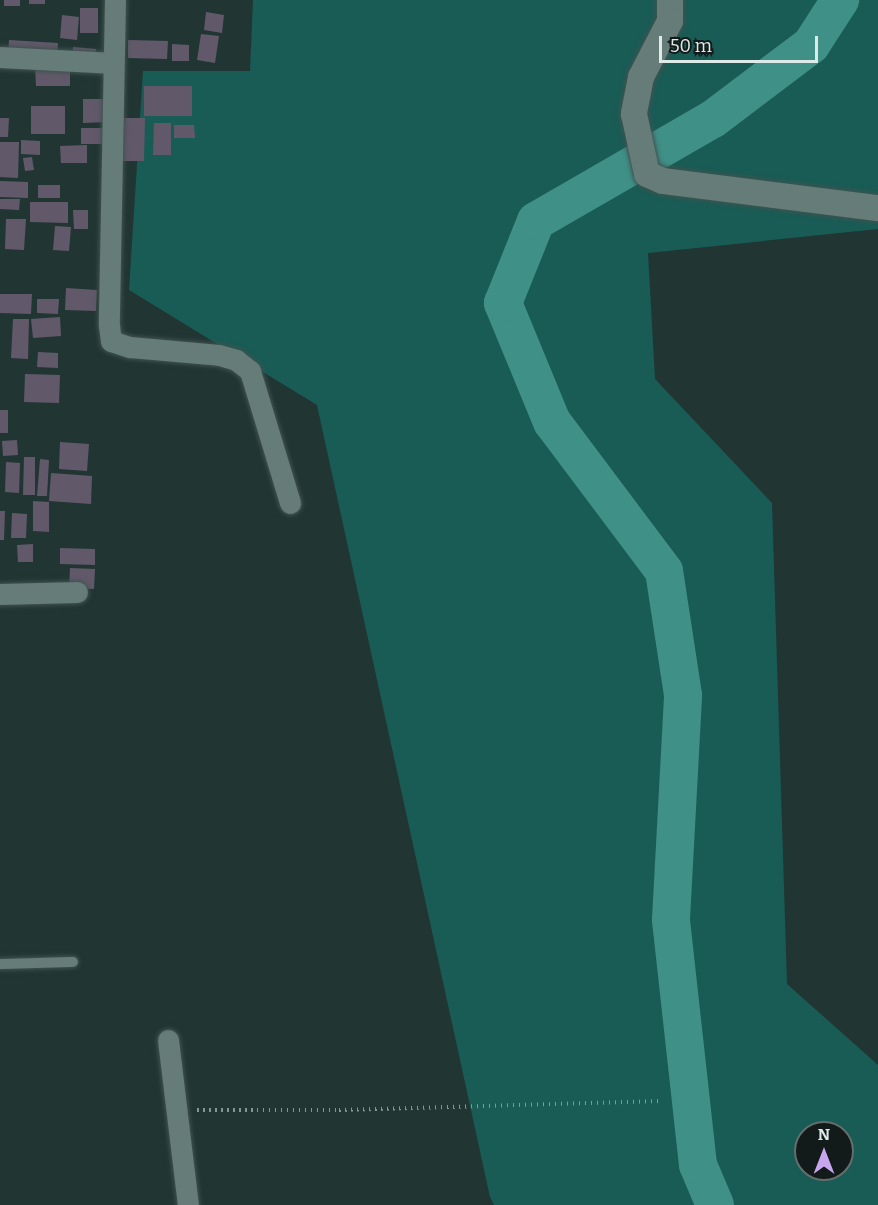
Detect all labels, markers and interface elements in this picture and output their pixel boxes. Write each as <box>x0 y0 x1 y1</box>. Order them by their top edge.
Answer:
scale bar <box>662 24 821 62</box>
text: 50 m <box>670 35 712 57</box>
north arrow <box>794 1121 854 1181</box>
text: N <box>818 1125 830 1144</box>

